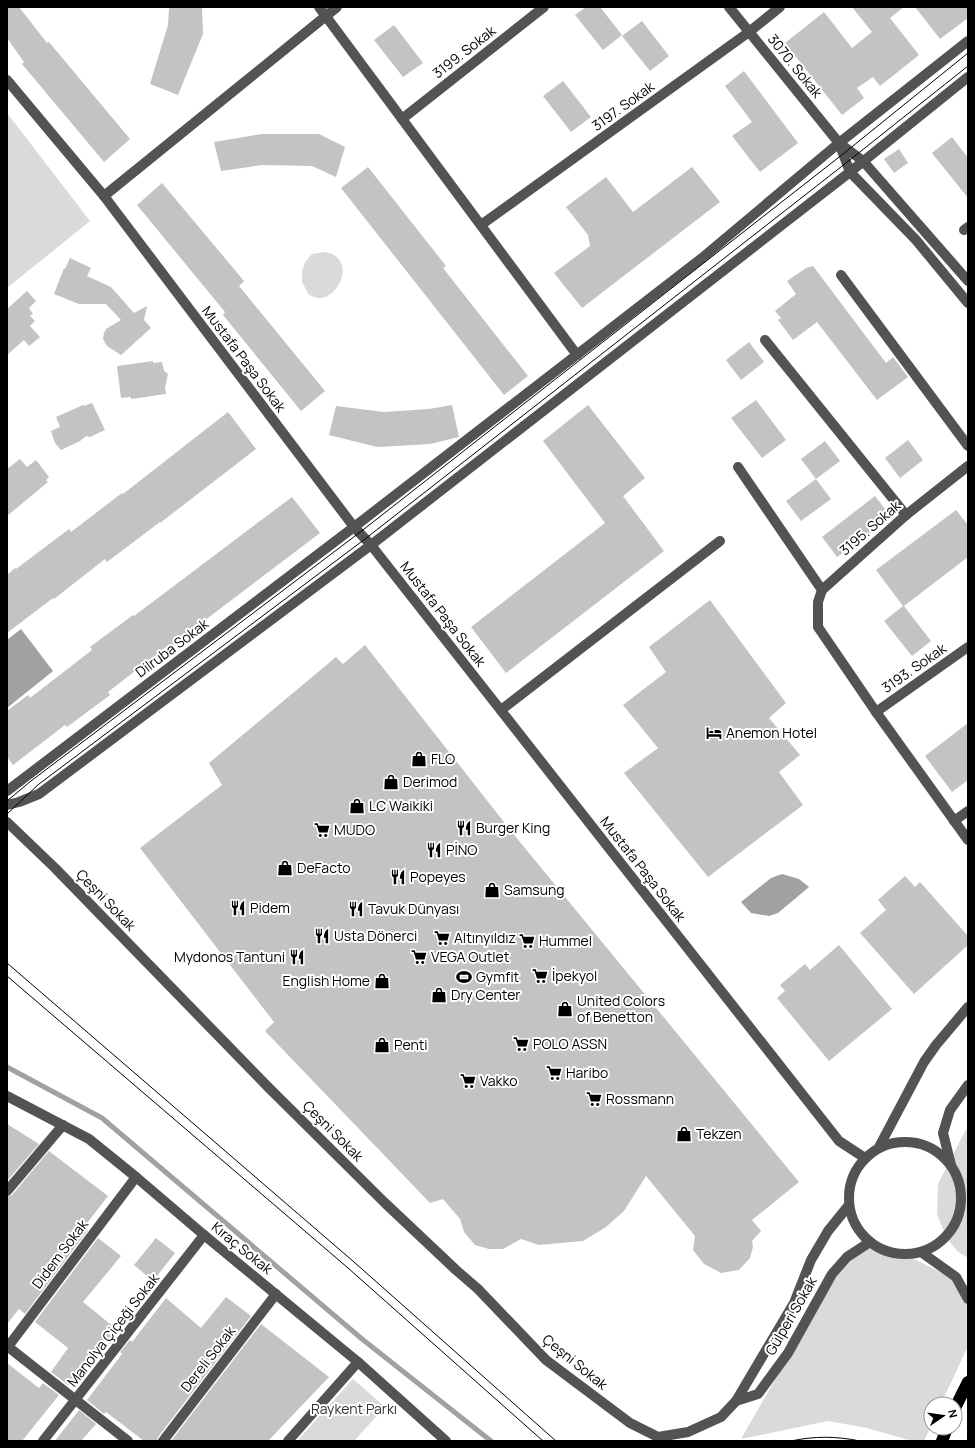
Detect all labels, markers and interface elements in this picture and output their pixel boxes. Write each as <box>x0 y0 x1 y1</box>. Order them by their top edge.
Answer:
street label: 3199. Sokak <box>428 20 500 82</box>
street label: 3070. Sokak <box>764 30 828 102</box>
street label: 3197. Sokak <box>588 76 659 135</box>
street label: Mustafa Paşa Sokak <box>198 302 291 417</box>
street label: 3195. Sokak <box>835 495 905 559</box>
street label: Mustafa Paşa Sokak <box>396 557 491 671</box>
street label: Dilruba Sokak <box>131 613 213 681</box>
street label: 3193. Sokak <box>878 638 951 697</box>
place label: Anemon Hotel <box>726 723 817 742</box>
hotel icon: Anemon Hotel <box>705 724 723 742</box>
place label: FLO <box>431 749 455 768</box>
shop icon: FLO <box>410 750 428 768</box>
place label: Derimod <box>403 772 457 791</box>
shop icon: Derimod <box>382 773 400 791</box>
place label: LC Waikiki <box>369 796 433 815</box>
shop icon: LC Waikiki <box>348 797 366 815</box>
street label: Mustafa Paşa Sokak <box>596 812 691 926</box>
place label: Burger King <box>476 818 550 837</box>
restaurant icon: Burger King <box>455 819 473 837</box>
place label: MUDO <box>334 820 375 839</box>
supermarket icon: MUDO <box>313 821 331 839</box>
place label: PİNO <box>446 840 477 859</box>
restaurant icon: PİNO <box>425 841 443 859</box>
place label: DeFacto <box>297 858 351 877</box>
shop icon: DeFacto <box>276 859 294 877</box>
street label: Çeşni Sokak <box>72 865 141 935</box>
place label: Popeyes <box>410 867 466 886</box>
restaurant icon: Popeyes <box>389 868 407 886</box>
place label: Samsung <box>504 880 565 899</box>
shop icon: Samsung <box>483 881 501 899</box>
place label: Pidem <box>250 898 290 917</box>
restaurant icon: Pidem <box>229 899 247 917</box>
place label: Tavuk Dünyası <box>368 899 459 918</box>
restaurant icon: Tavuk Dünyası <box>347 900 365 918</box>
place label: Usta Dönerci <box>334 926 417 945</box>
restaurant icon: Usta Dönerci <box>313 927 331 945</box>
place label: Altınyıldız <box>454 928 516 947</box>
supermarket icon: Altınyıldız <box>433 929 451 947</box>
place label: Hummel <box>539 931 592 950</box>
supermarket icon: Hummel <box>518 932 536 950</box>
place label: Mydonos Tantuni <box>174 947 285 966</box>
place label: VEGA Outlet <box>431 947 510 966</box>
restaurant icon: Mydonos Tantuni <box>288 948 306 966</box>
supermarket icon: VEGA Outlet <box>410 948 428 966</box>
place label: İpekyol <box>552 966 597 985</box>
place label: Gymfit <box>476 967 520 986</box>
supermarket icon: İpekyol <box>531 967 549 985</box>
sports icon: Gymfit <box>455 968 473 986</box>
place label: English Home <box>283 971 370 990</box>
shop icon: English Home <box>373 972 391 990</box>
place label: Dry Center <box>451 985 520 1004</box>
shop icon: Dry Center <box>430 986 448 1004</box>
place label: United Colors of Benetton <box>577 991 665 1026</box>
shop icon: United Colors of Benetton <box>556 1000 574 1018</box>
place label: POLO ASSN <box>533 1034 607 1053</box>
place label: Penti <box>394 1035 428 1054</box>
supermarket icon: POLO ASSN <box>512 1035 530 1053</box>
shop icon: Penti <box>373 1036 391 1054</box>
place label: Haribo <box>566 1063 608 1082</box>
supermarket icon: Haribo <box>545 1064 563 1082</box>
place label: Vakko <box>480 1071 518 1090</box>
supermarket icon: Vakko <box>459 1072 477 1090</box>
place label: Rossmann <box>606 1089 674 1108</box>
supermarket icon: Rossmann <box>585 1090 603 1108</box>
street label: Çeşni Sokak <box>299 1096 369 1166</box>
place label: Tekzen <box>696 1124 742 1143</box>
shop icon: Tekzen <box>675 1125 693 1143</box>
street label: Didem Sokak <box>27 1214 93 1292</box>
street label: Kıraç Sokak <box>208 1217 278 1279</box>
street label: Manolya Çiçeği Sokak <box>62 1268 164 1390</box>
street label: Gülperi Sokak <box>760 1272 821 1358</box>
street label: Dereli Sokak <box>176 1321 240 1396</box>
street label: Çeşni Sokak <box>539 1330 613 1394</box>
north arrow <box>923 1396 963 1436</box>
park label: Raykent Parkı <box>311 1399 397 1418</box>
text: N <box>945 1408 961 1419</box>

